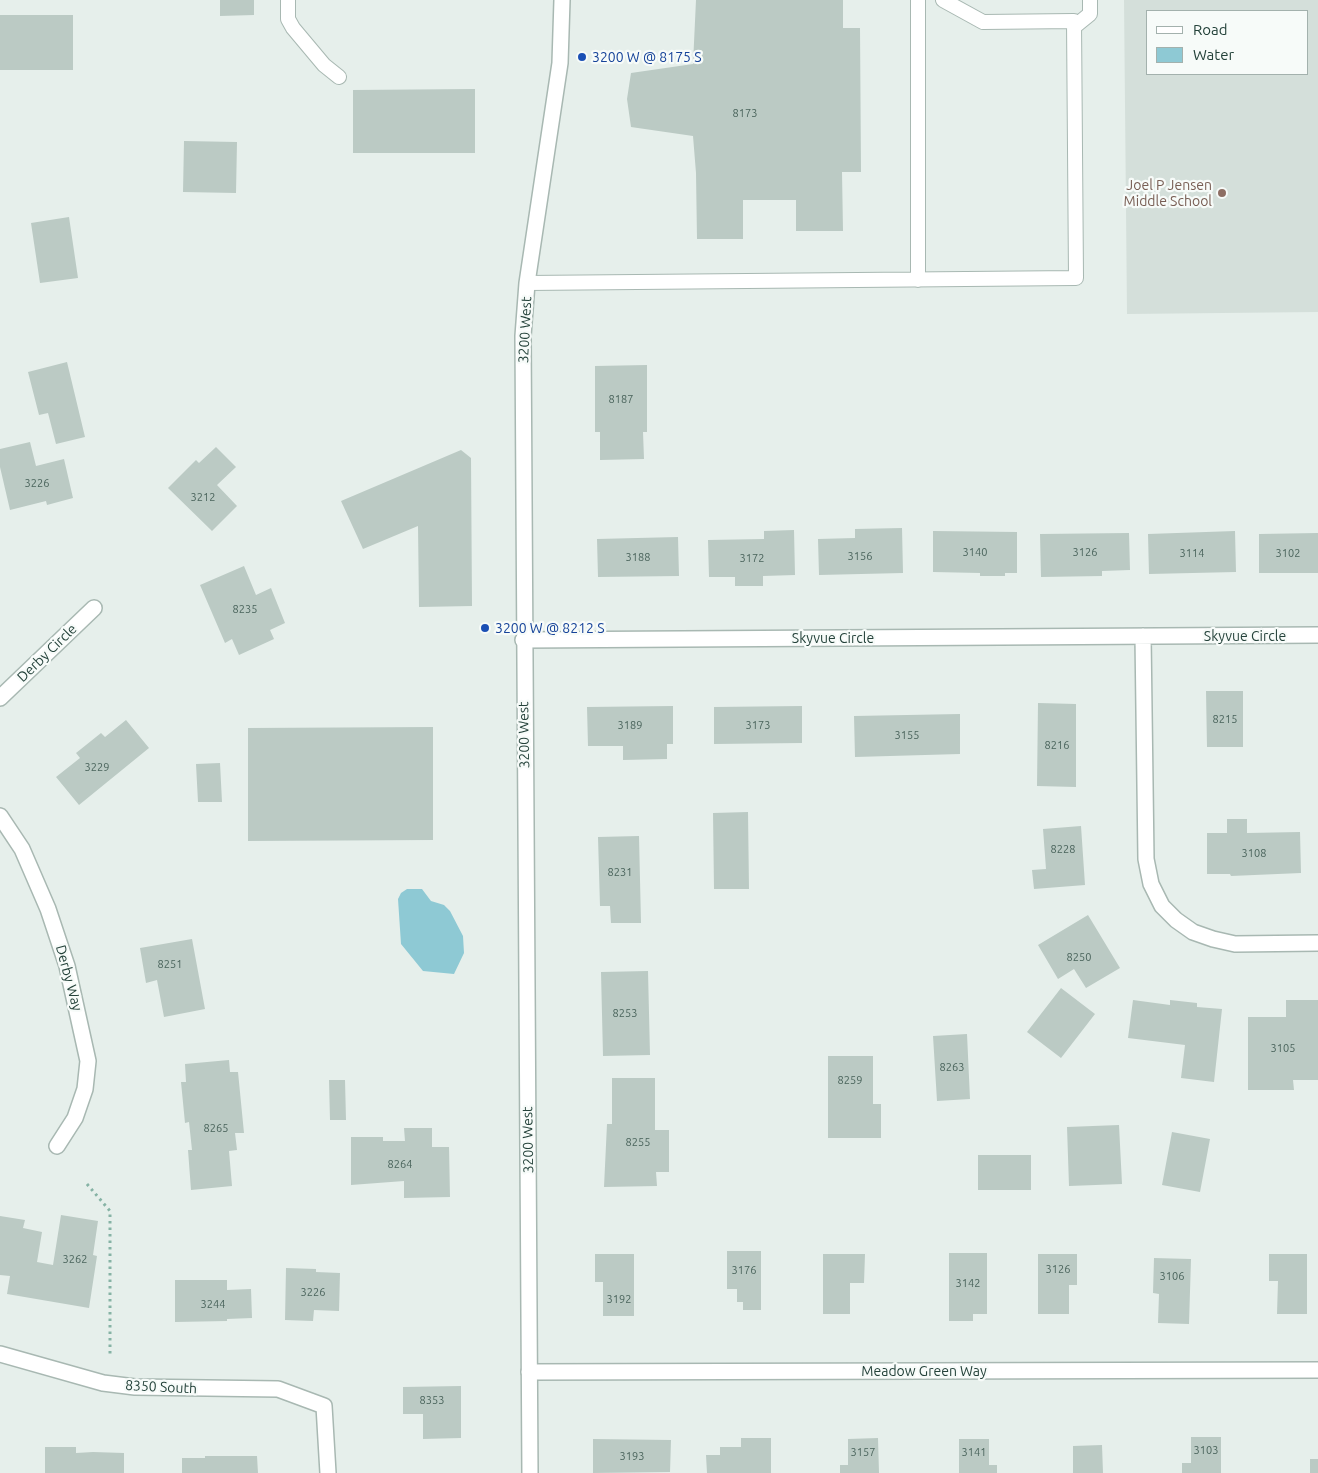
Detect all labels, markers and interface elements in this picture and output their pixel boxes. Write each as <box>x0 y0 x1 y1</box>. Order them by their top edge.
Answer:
legend <box>1146 10 1308 75</box>
text: Road <box>1193 21 1228 38</box>
text: Water <box>1193 46 1234 63</box>
place label: 3200 W @ 8175 S <box>592 49 701 65</box>
marker: 3200 W @ 8175 S <box>576 51 588 63</box>
house number: 8173 <box>733 106 757 120</box>
place label: Joel P Jensen Middle School <box>1124 177 1212 210</box>
marker: Joel P Jensen Middle School <box>1216 187 1228 199</box>
street label: 3200 West <box>515 296 535 364</box>
house number: 8187 <box>609 392 633 406</box>
house number: 3226 <box>25 476 49 490</box>
house number: 3212 <box>191 490 215 504</box>
house number: 3140 <box>963 545 987 559</box>
house number: 3126 <box>1073 545 1097 559</box>
house number: 3114 <box>1180 546 1204 560</box>
house number: 3102 <box>1276 546 1300 560</box>
house number: 3156 <box>848 549 872 563</box>
house number: 3188 <box>626 550 650 564</box>
house number: 3172 <box>740 551 764 565</box>
house number: 8235 <box>233 602 257 616</box>
street label: Derby Circle <box>14 620 80 686</box>
place label: 3200 W @ 8212 S <box>495 620 604 636</box>
marker: 3200 W @ 8212 S <box>479 622 491 634</box>
street label: Skyvue Circle <box>1204 628 1286 644</box>
street label: Skyvue Circle <box>792 630 874 646</box>
street label: 3200 West <box>515 701 533 769</box>
house number: 8215 <box>1213 712 1237 726</box>
house number: 3189 <box>618 718 642 732</box>
house number: 3173 <box>746 718 770 732</box>
house number: 3155 <box>895 728 919 742</box>
house number: 8216 <box>1045 738 1069 752</box>
house number: 3229 <box>85 760 109 774</box>
house number: 8228 <box>1051 842 1075 856</box>
house number: 3108 <box>1242 846 1266 860</box>
house number: 8231 <box>608 865 632 879</box>
street label: Derby Way <box>52 943 86 1013</box>
house number: 8250 <box>1067 950 1091 964</box>
house number: 8251 <box>158 957 182 971</box>
house number: 8253 <box>613 1006 637 1020</box>
house number: 3105 <box>1271 1041 1295 1055</box>
house number: 8263 <box>940 1060 964 1074</box>
house number: 8259 <box>838 1073 862 1087</box>
street label: 3200 West <box>519 1106 537 1174</box>
house number: 8265 <box>204 1121 228 1135</box>
house number: 8255 <box>626 1135 650 1149</box>
house number: 8264 <box>388 1157 412 1171</box>
house number: 3262 <box>63 1252 87 1266</box>
house number: 3126 <box>1046 1262 1070 1276</box>
house number: 3176 <box>732 1263 756 1277</box>
house number: 3106 <box>1160 1269 1184 1283</box>
house number: 3142 <box>956 1276 980 1290</box>
house number: 3226 <box>301 1285 325 1299</box>
house number: 3192 <box>607 1292 631 1306</box>
house number: 3244 <box>201 1297 225 1311</box>
street label: Meadow Green Way <box>861 1363 987 1379</box>
street label: 8350 South <box>125 1377 197 1397</box>
house number: 8353 <box>420 1393 444 1407</box>
house number: 3103 <box>1194 1443 1218 1457</box>
house number: 3157 <box>851 1445 875 1459</box>
house number: 3141 <box>962 1445 986 1459</box>
house number: 3193 <box>620 1449 644 1463</box>

